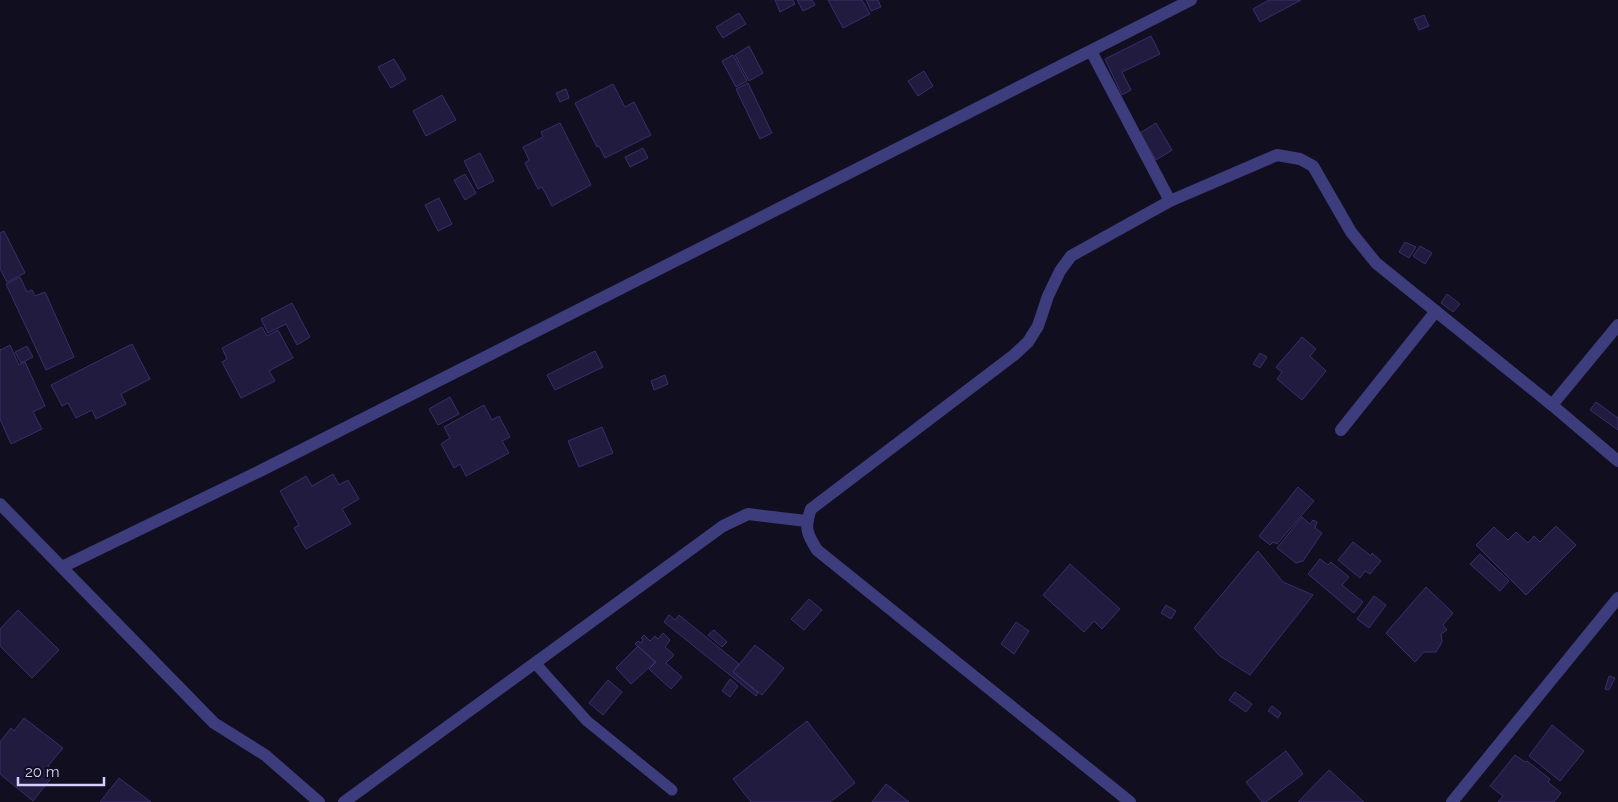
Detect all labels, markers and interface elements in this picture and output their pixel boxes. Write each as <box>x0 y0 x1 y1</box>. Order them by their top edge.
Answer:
scale bar <box>18 754 104 786</box>
text: 20 m <box>25 763 60 781</box>

